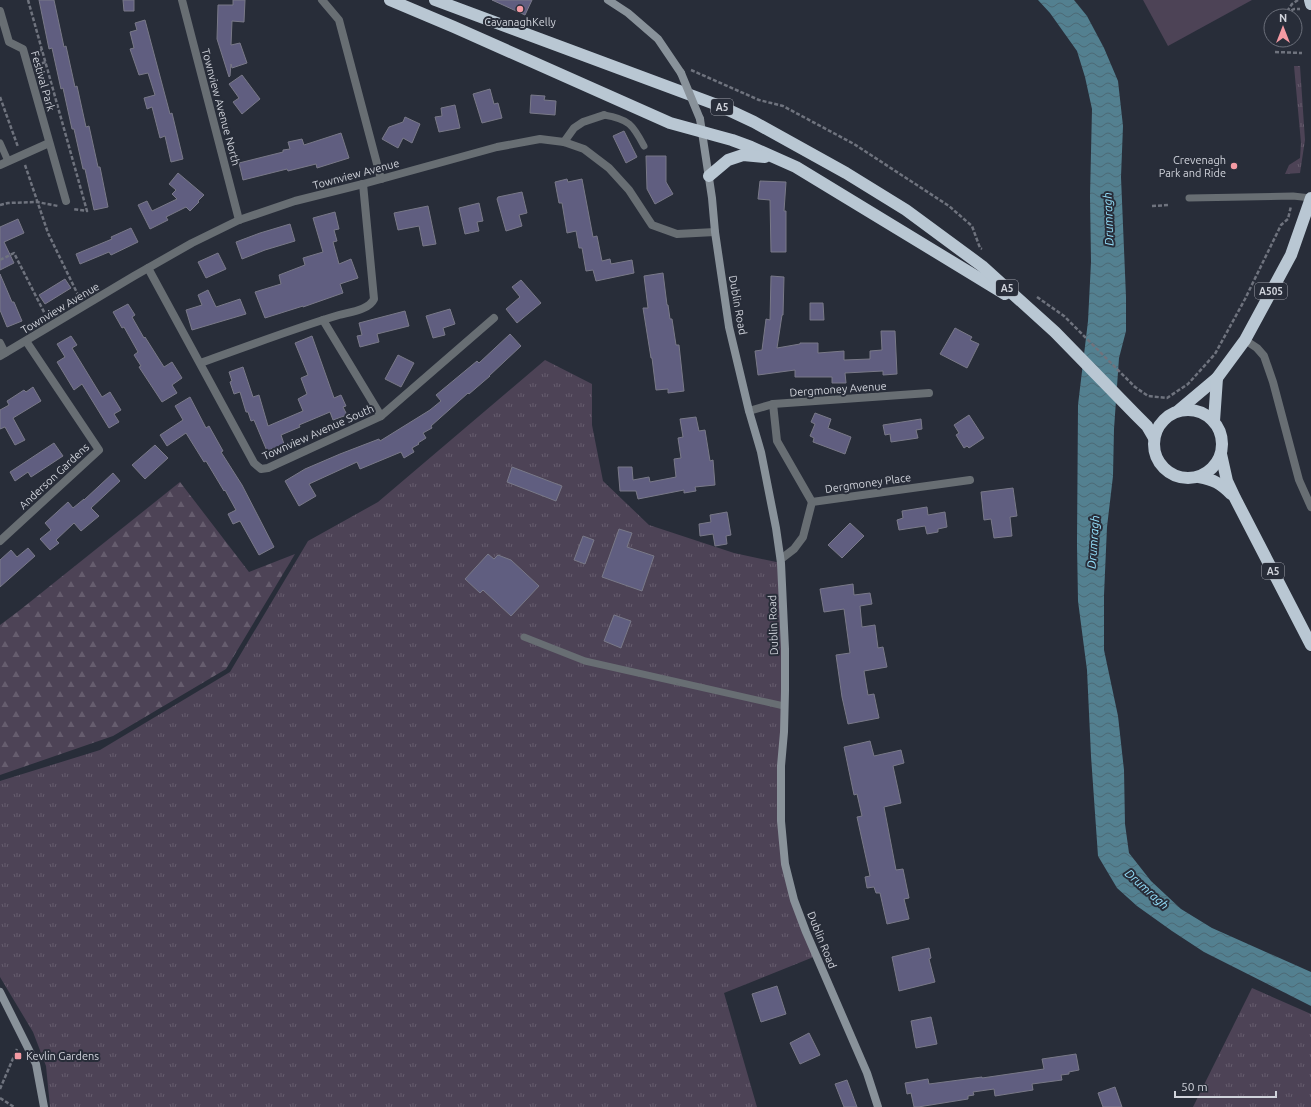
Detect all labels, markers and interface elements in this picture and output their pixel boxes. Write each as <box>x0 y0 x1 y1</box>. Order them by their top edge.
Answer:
marker: CavanaghKelly <box>515 4 525 14</box>
north arrow <box>1263 8 1303 48</box>
text: N <box>1279 12 1287 24</box>
place label: CavanaghKelly <box>484 16 557 28</box>
street label: Townview Avenue North <box>200 47 242 167</box>
street label: Festival Park <box>29 50 57 113</box>
road number: A5 <box>711 99 733 115</box>
place label: Crevenagh Park and Ride <box>1159 154 1226 179</box>
street label: Townview Avenue <box>311 157 401 191</box>
marker: Crevenagh Park and Ride <box>1229 161 1239 171</box>
water label: Drumragh <box>1101 192 1115 246</box>
street label: Dublin Road <box>727 274 749 336</box>
street label: Townview Avenue <box>19 280 101 336</box>
road number: A5 <box>996 280 1018 296</box>
road number: A505 <box>1255 283 1287 299</box>
street label: Dergmoney Avenue <box>789 380 887 398</box>
street label: Townview Avenue South <box>260 402 376 462</box>
street label: Anderson Gardens <box>17 441 91 511</box>
street label: Dergmoney Place <box>824 471 912 495</box>
water label: Drumragh <box>1085 515 1101 569</box>
road number: A5 <box>1262 563 1284 579</box>
street label: Dublin Road <box>766 595 780 655</box>
water label: Drumragh <box>1123 866 1171 912</box>
street label: Dublin Road <box>805 910 839 970</box>
place label: Kevlin Gardens <box>26 1050 99 1062</box>
marker: Kevlin Gardens <box>13 1051 23 1061</box>
scale bar <box>1175 1073 1276 1099</box>
text: 50 m <box>1181 1080 1208 1093</box>

